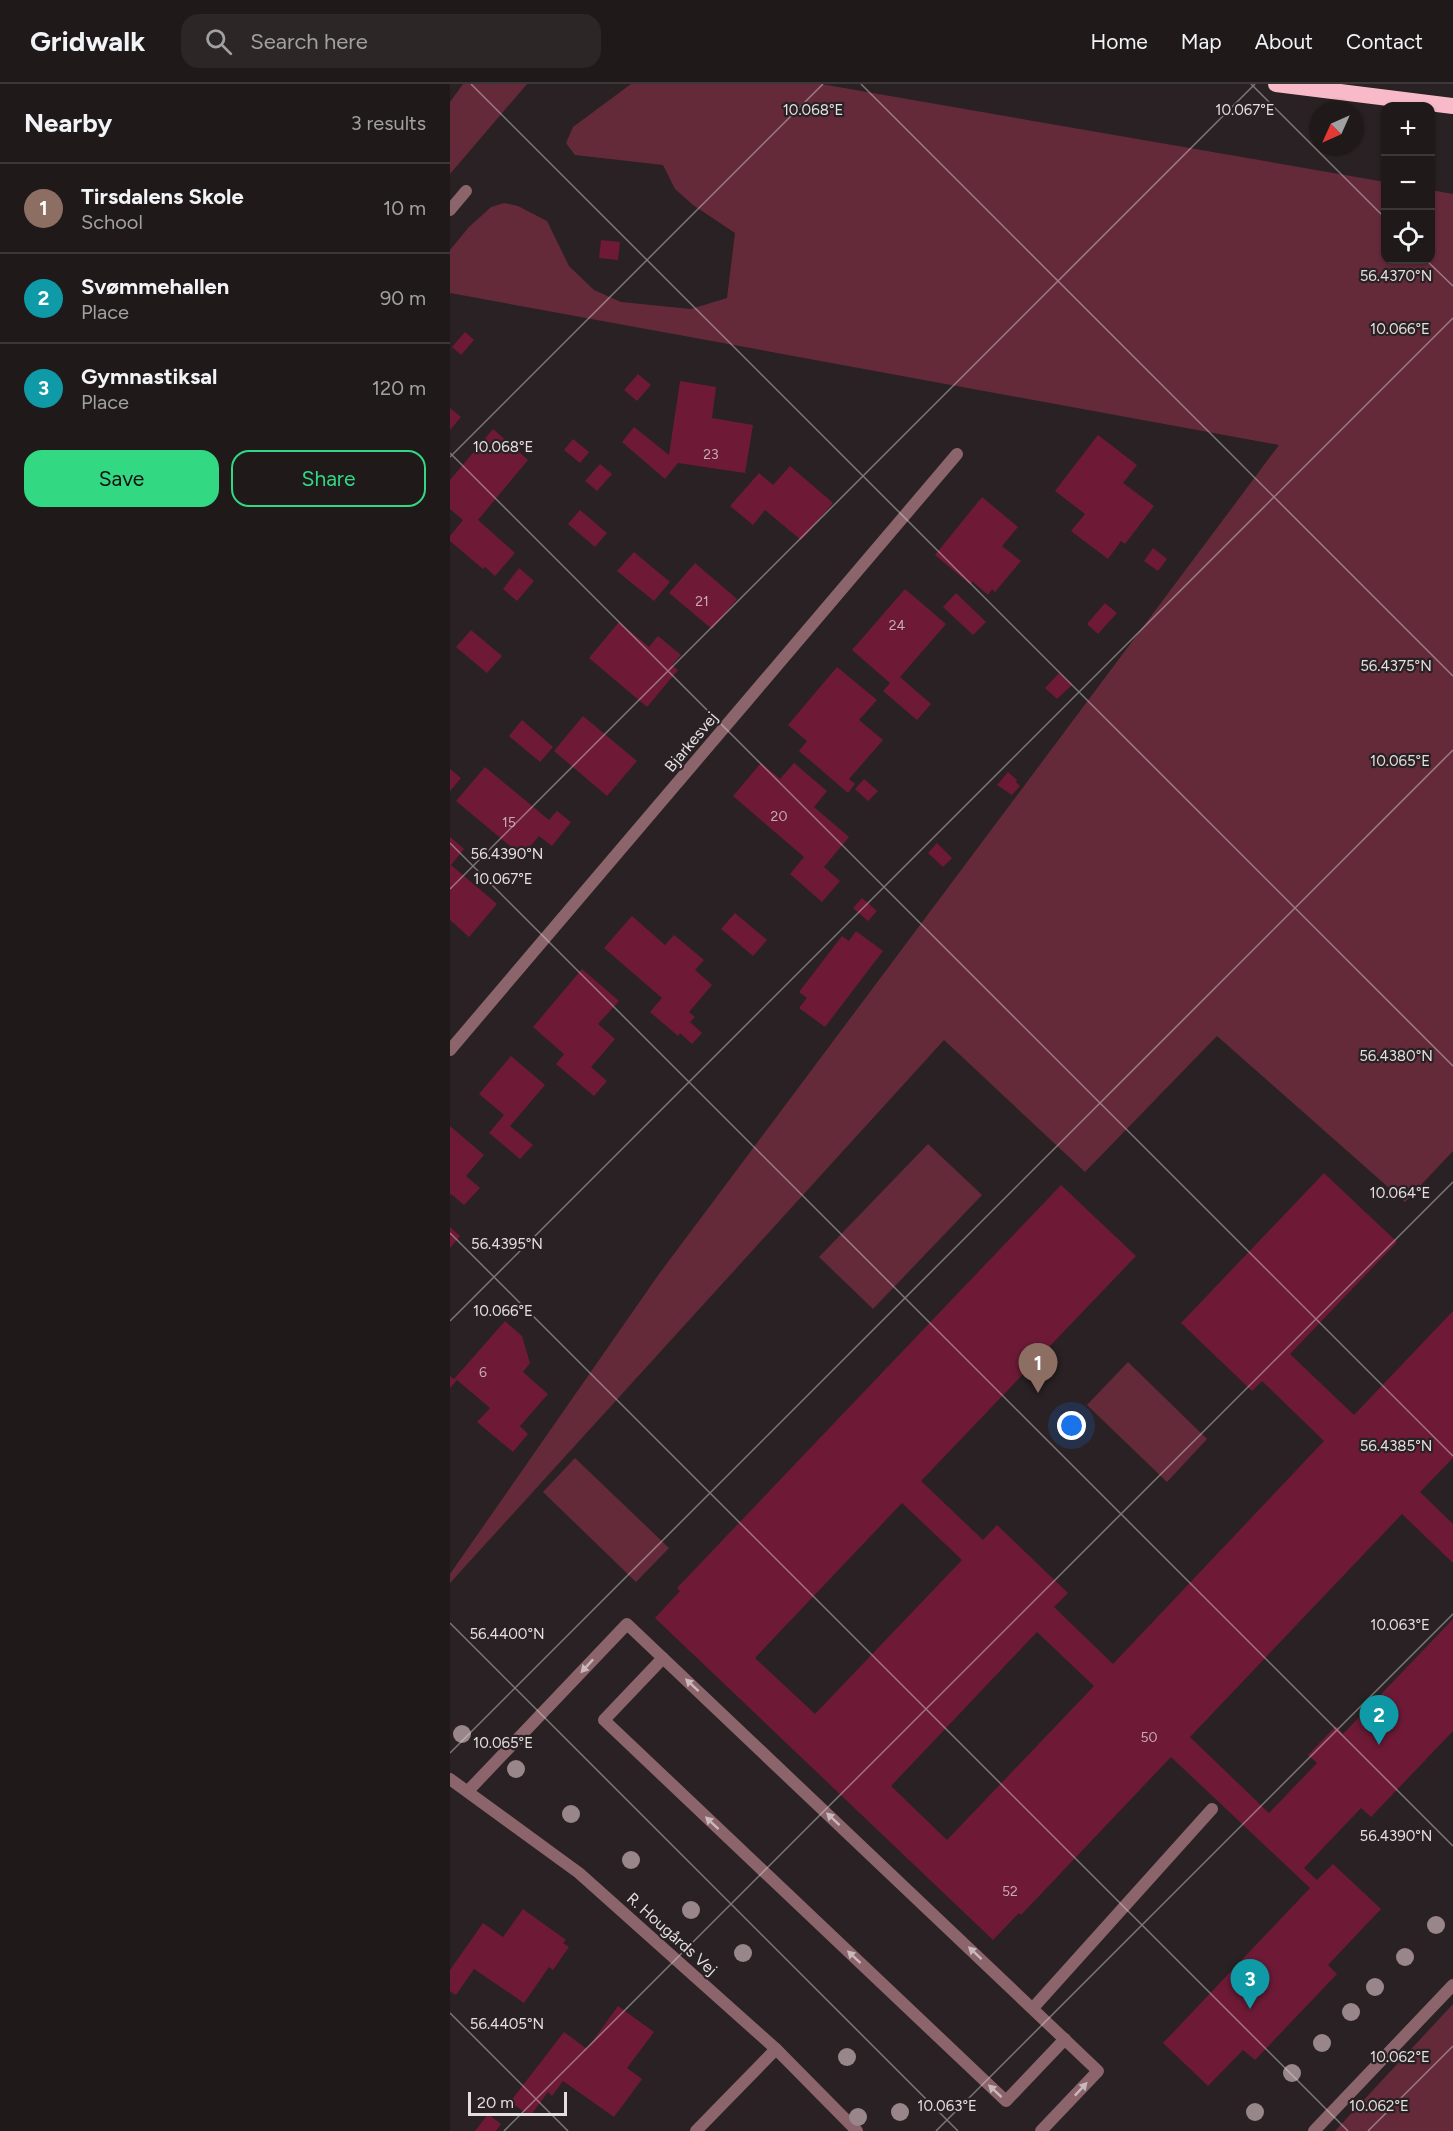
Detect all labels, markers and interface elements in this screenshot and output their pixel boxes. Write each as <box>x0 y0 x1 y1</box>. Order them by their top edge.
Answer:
search box <box>181 14 601 68</box>
text: Gridwalk <box>30 24 145 58</box>
icon: search <box>202 25 235 58</box>
text: Search here <box>250 28 368 55</box>
text: Home <box>1091 29 1148 54</box>
text: Map <box>1181 29 1222 54</box>
text: About <box>1255 29 1313 54</box>
text: Contact <box>1346 29 1423 54</box>
text: 10.068°E <box>783 101 843 119</box>
text: 10.067°E <box>1215 101 1275 119</box>
north arrow <box>1309 102 1363 156</box>
map controls <box>1381 102 1435 264</box>
button: + <box>1381 102 1435 156</box>
text: Nearby <box>24 107 112 139</box>
text: 3 results <box>351 111 426 135</box>
button: − <box>1381 156 1435 210</box>
text: Tirsdalens Skole <box>81 183 244 210</box>
text: 1 <box>39 196 48 220</box>
text: 10 m <box>383 196 426 220</box>
text: School <box>81 210 143 234</box>
button: locate <box>1381 210 1435 264</box>
text: 56.4370°N <box>1360 267 1432 285</box>
text: Svømmehallen <box>81 273 229 300</box>
text: 2 <box>38 286 49 310</box>
text: 90 m <box>380 286 426 310</box>
text: Place <box>81 300 129 324</box>
text: 10.066°E <box>1370 320 1430 338</box>
text: Gymnastiksal <box>81 363 218 390</box>
text: 3 <box>38 376 49 400</box>
text: 120 m <box>372 376 426 400</box>
text: Place <box>81 390 129 414</box>
text: 10.068°E <box>473 438 533 456</box>
house number: 23 <box>703 446 719 463</box>
button: Save <box>24 450 219 507</box>
button: Share <box>231 450 426 507</box>
house number: 21 <box>695 593 709 610</box>
house number: 24 <box>889 617 906 634</box>
text: 56.4375°N <box>1360 657 1432 675</box>
street label: Bjarkesvej <box>660 708 722 776</box>
text: 10.065°E <box>1370 752 1430 770</box>
house number: 20 <box>771 808 787 825</box>
house number: 15 <box>502 814 516 831</box>
text: 56.4390°N <box>471 845 543 863</box>
text: 10.067°E <box>473 870 533 888</box>
text: 56.4380°N <box>1359 1047 1433 1065</box>
text: 10.064°E <box>1370 1184 1430 1202</box>
text: 56.4395°N <box>471 1235 543 1253</box>
text: 10.066°E <box>473 1302 533 1320</box>
pin: 1 <box>1018 1344 1058 1393</box>
house number: 6 <box>479 1364 487 1381</box>
your location <box>1057 1411 1086 1440</box>
text: 56.4385°N <box>1360 1437 1432 1455</box>
text: 10.063°E <box>1370 1616 1430 1634</box>
text: 56.4400°N <box>469 1625 545 1643</box>
one-way arrow <box>581 1658 594 1673</box>
one-way arrow <box>684 1678 699 1692</box>
pin: 2 <box>1360 1696 1398 1745</box>
house number: 50 <box>1140 1729 1158 1746</box>
text: 10.065°E <box>473 1734 533 1752</box>
one-way arrow <box>826 1812 841 1826</box>
one-way arrow <box>705 1817 720 1830</box>
text: 56.4390°N <box>1360 1827 1432 1845</box>
house number: 52 <box>1002 1883 1018 1900</box>
street label: R. Hougårds Vej <box>623 1889 721 1979</box>
one-way arrow <box>968 1947 982 1961</box>
one-way arrow <box>846 1950 861 1964</box>
pin: 3 <box>1230 1960 1270 2009</box>
text: 56.4405°N <box>470 2015 544 2033</box>
text: 10.062°E <box>1370 2048 1430 2066</box>
one-way arrow <box>1074 2081 1088 2096</box>
one-way arrow <box>988 2084 1003 2098</box>
scale bar <box>468 2089 567 2116</box>
text: 20 m <box>477 2093 514 2112</box>
text: 10.063°E <box>917 2097 977 2115</box>
text: 10.062°E <box>1349 2097 1409 2115</box>

